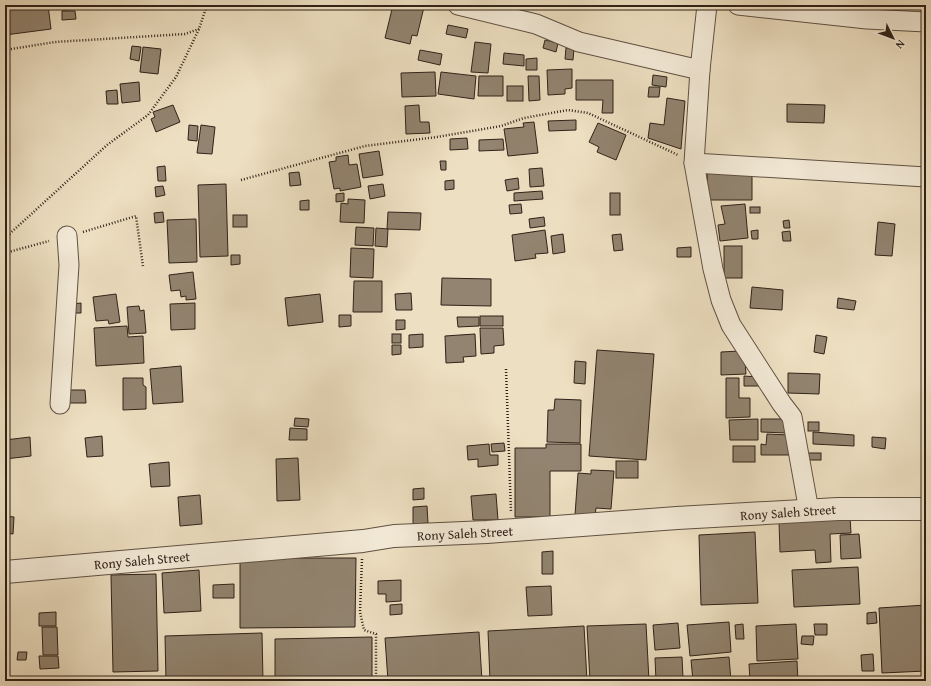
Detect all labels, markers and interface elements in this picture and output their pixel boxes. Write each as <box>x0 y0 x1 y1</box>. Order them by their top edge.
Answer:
north arrow <box>873 18 913 58</box>
text: N <box>892 37 909 53</box>
street label: Rony Saleh Street <box>739 500 837 525</box>
street label: Rony Saleh Street <box>417 521 514 545</box>
street label: Rony Saleh Street <box>93 547 191 574</box>

